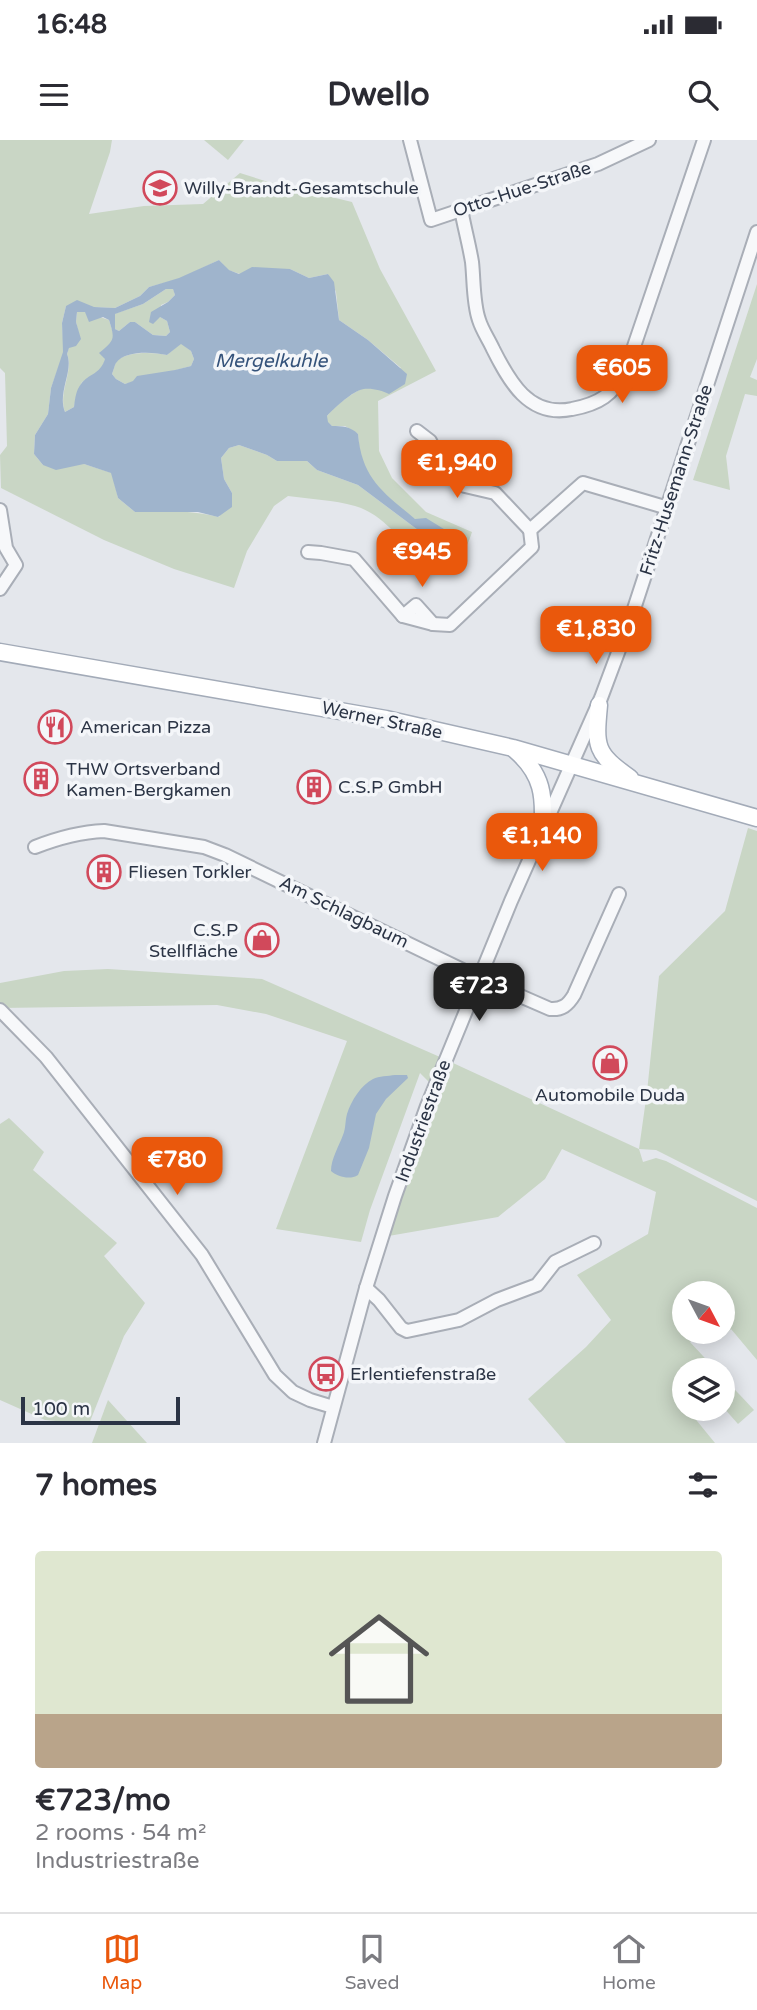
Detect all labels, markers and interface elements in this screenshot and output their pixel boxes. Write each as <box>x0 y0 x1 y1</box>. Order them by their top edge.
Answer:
text: 16:48 <box>35 9 107 40</box>
icon: menu <box>35 76 73 114</box>
text: Dwello <box>327 76 430 114</box>
icon: search <box>684 76 722 114</box>
street label: Otto-Hue-Straße <box>450 156 594 222</box>
school or university icon: Willy-Brandt-Gesamtschule <box>141 169 179 207</box>
place label: Willy-Brandt-Gesamtschule <box>184 177 419 199</box>
pin: €605 <box>581 345 663 405</box>
water label: Mergelkuhle <box>215 350 328 372</box>
text: €605 <box>592 354 652 382</box>
street label: Fritz-Husemann-Straße <box>635 382 717 578</box>
pin: €1,940 <box>400 440 514 500</box>
text: €1,940 <box>417 449 497 477</box>
pin: €945 <box>381 530 463 589</box>
text: €945 <box>392 538 452 566</box>
pin: €1,830 <box>539 606 653 666</box>
text: €1,830 <box>556 615 636 643</box>
street label: Werner Straße <box>320 696 444 744</box>
restaurant icon: American Pizza <box>36 708 74 746</box>
place label: American Pizza <box>80 716 211 738</box>
place label: THW Ortsverband Kamen-Bergkamen <box>66 758 231 801</box>
building icon: THW Ortsverband Kamen-Bergkamen <box>22 760 60 798</box>
building icon: C.S.P GmbH <box>295 768 333 806</box>
place label: C.S.P GmbH <box>338 776 443 798</box>
pin: €1,140 <box>485 814 599 873</box>
text: €1,140 <box>502 822 582 850</box>
building icon: Fliesen Torkler <box>85 853 123 891</box>
place label: Fliesen Torkler <box>128 861 252 883</box>
street label: Am Schlagbaum <box>276 871 412 953</box>
place label: C.S.P Stellfläche <box>149 919 238 962</box>
shop icon: C.S.P Stellfläche <box>243 921 281 959</box>
pin: €723 <box>438 964 520 1023</box>
text: €723 <box>449 972 509 1000</box>
shop icon: Automobile Duda <box>591 1044 629 1082</box>
street label: Industriestraße <box>391 1057 455 1185</box>
place label: Automobile Duda <box>535 1084 685 1106</box>
pin: €780 <box>136 1138 218 1197</box>
text: €780 <box>147 1146 207 1174</box>
north arrow <box>672 1281 735 1344</box>
map controls <box>672 1281 735 1421</box>
bus stop icon: Erlentiefenstraße <box>307 1355 345 1393</box>
button: layers <box>672 1358 735 1421</box>
place label: Erlentiefenstraße <box>350 1363 496 1385</box>
scale bar <box>21 1394 180 1426</box>
text: 100 m <box>32 1398 90 1420</box>
icon: filters <box>684 1466 722 1504</box>
text: 7 homes <box>35 1467 157 1504</box>
icon: home <box>316 1596 442 1722</box>
text: €723/mo <box>35 1782 171 1819</box>
text: 2 rooms · 54 m² <box>35 1819 206 1847</box>
text: Industriestraße <box>35 1847 200 1875</box>
tab: Map <box>101 1930 142 1994</box>
tab: Saved <box>345 1930 400 1994</box>
tab: Home <box>602 1930 656 1994</box>

